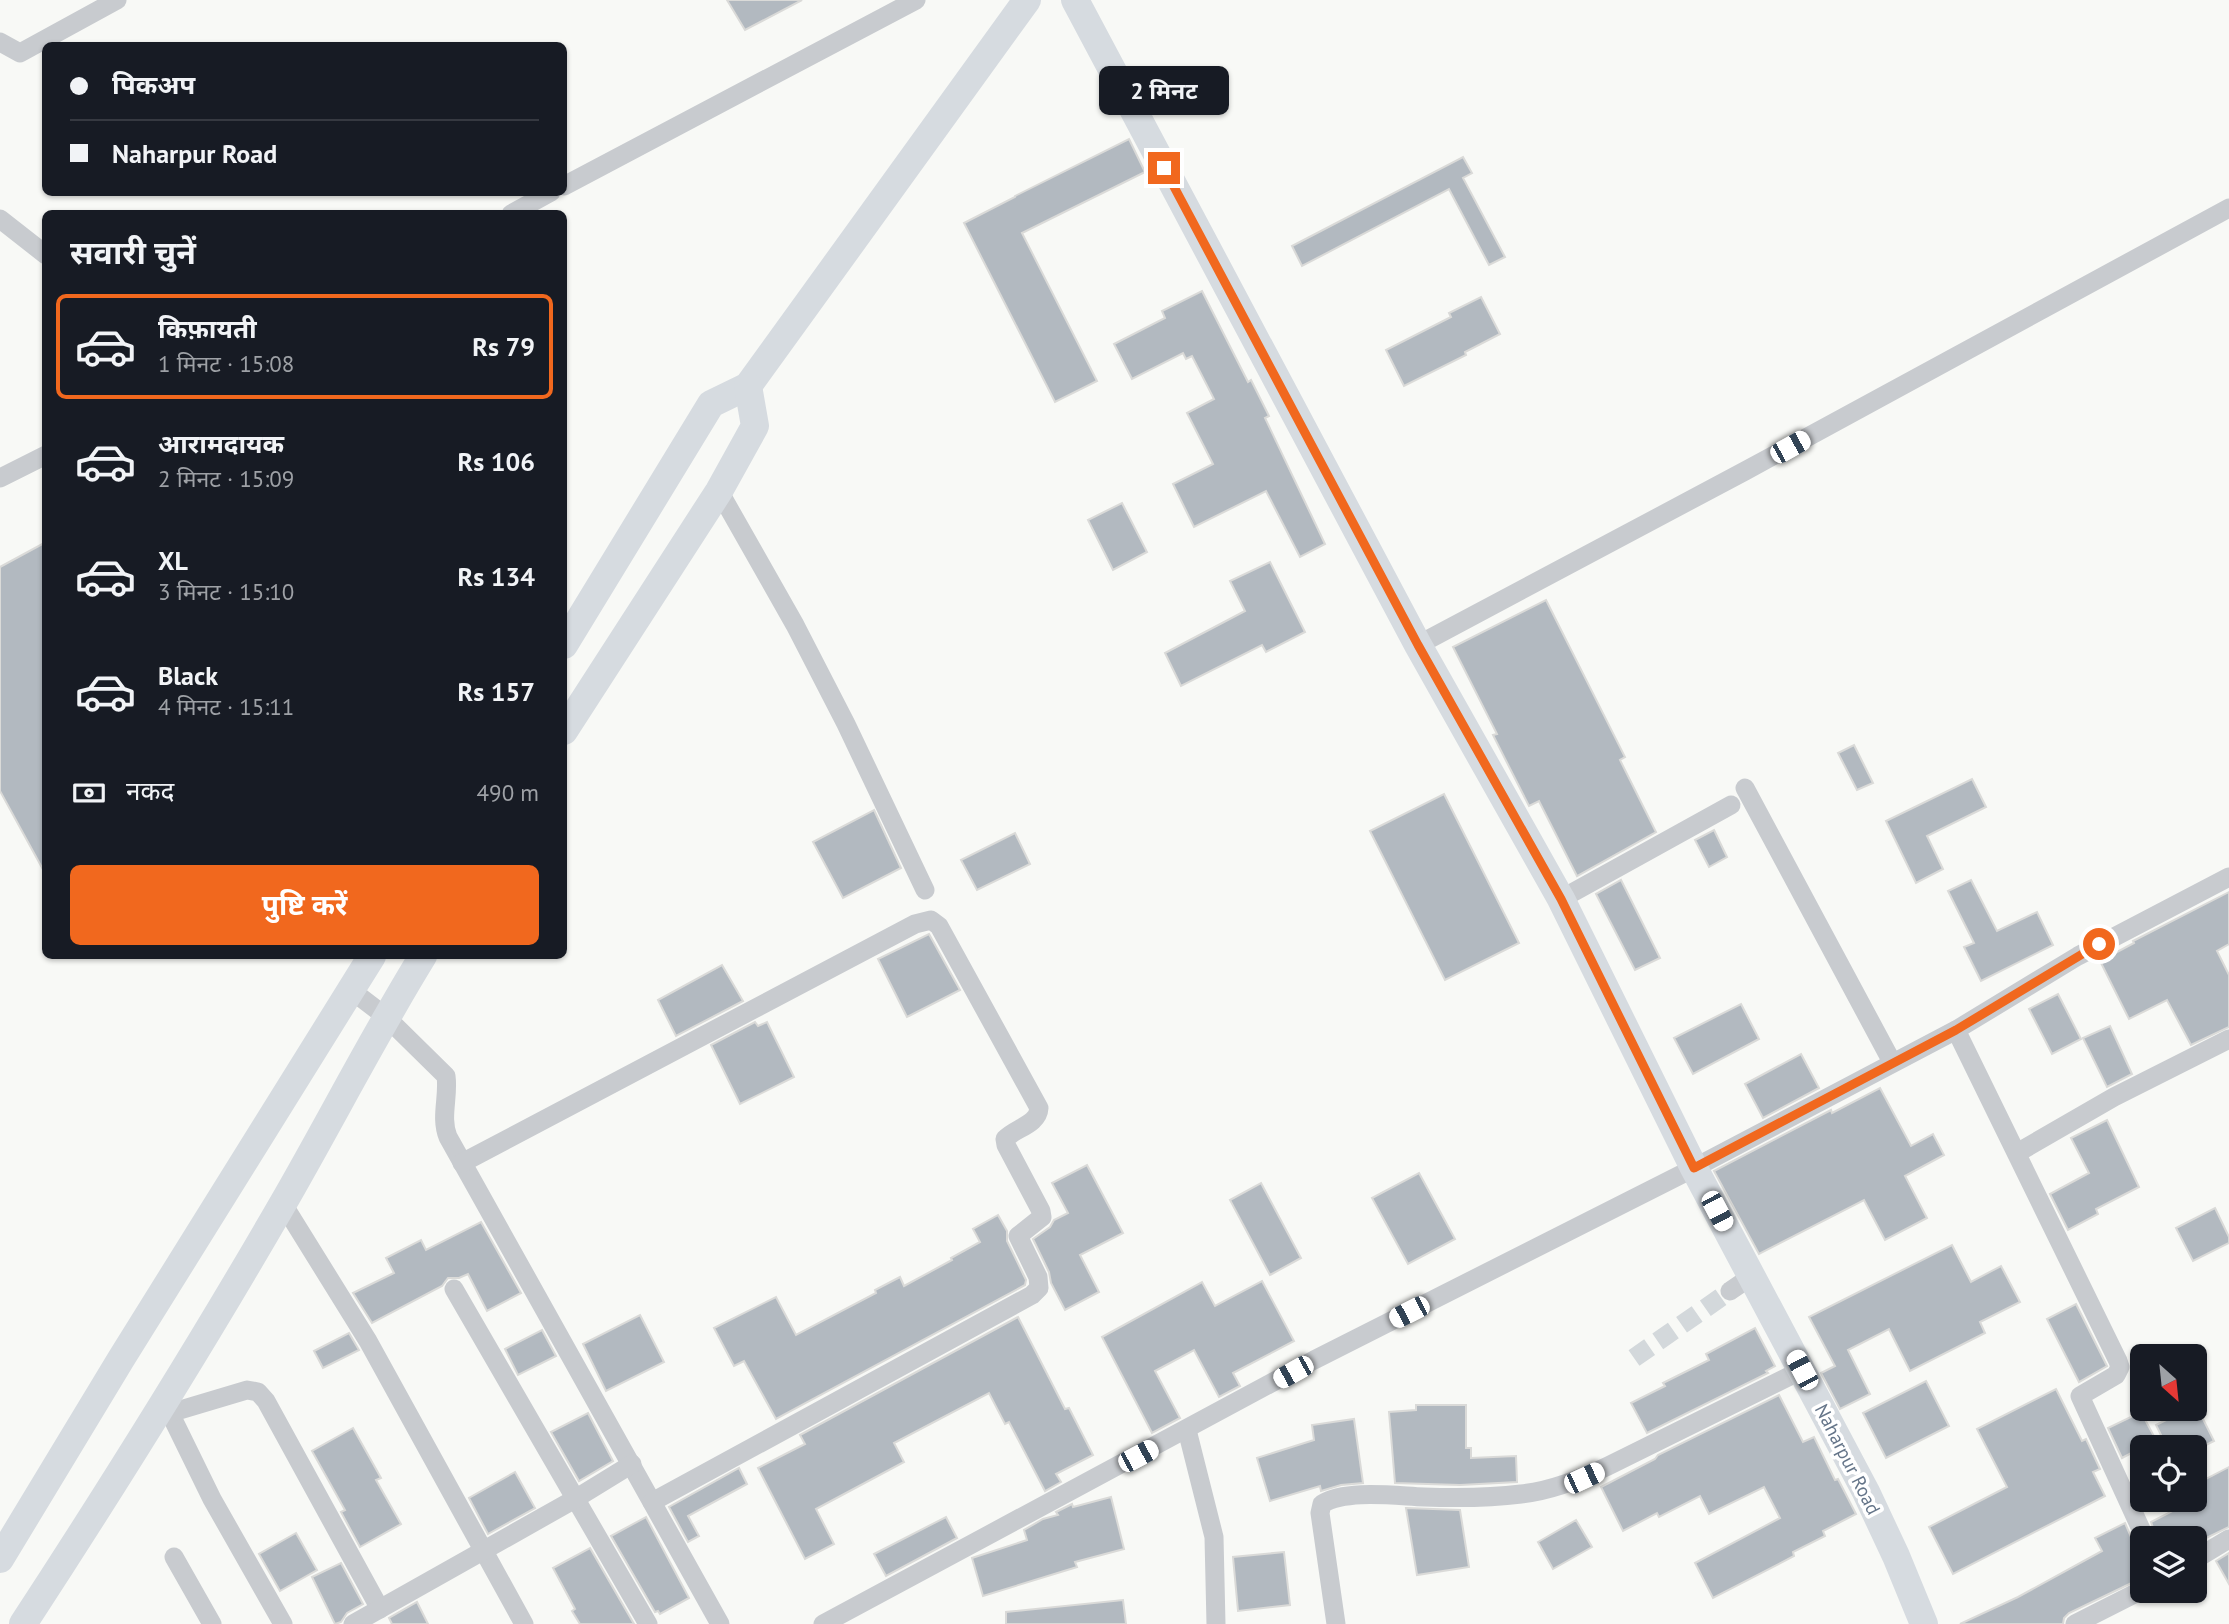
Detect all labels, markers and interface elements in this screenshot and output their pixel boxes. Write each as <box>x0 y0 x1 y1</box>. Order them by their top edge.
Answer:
callout: 2 मिनट <box>1099 66 1229 116</box>
text: पिकअप <box>112 68 195 101</box>
text: 2 मिनट <box>1130 76 1198 105</box>
text: Naharpur Road <box>112 137 277 170</box>
route end <box>1148 152 1180 184</box>
text: सवारी चुनें <box>70 231 196 273</box>
text: किफ़ायती <box>158 312 257 345</box>
icon: car <box>74 315 137 378</box>
text: Rs 79 <box>472 330 535 363</box>
text: 1 मिनट · 15:08 <box>158 349 294 378</box>
text: आरामदायक <box>158 427 284 460</box>
car <box>1767 428 1814 466</box>
icon: car <box>74 430 137 493</box>
text: Rs 106 <box>458 445 535 478</box>
text: 2 मिनट · 15:09 <box>158 464 294 493</box>
text: XL <box>158 544 188 577</box>
icon: car <box>74 545 137 608</box>
text: Rs 134 <box>458 560 535 593</box>
text: 3 मिनट · 15:10 <box>158 577 294 606</box>
text: Black <box>158 659 218 692</box>
icon: car <box>74 660 137 723</box>
text: Rs 157 <box>458 675 535 708</box>
text: 4 मिनट · 15:11 <box>158 692 294 721</box>
icon: cash <box>70 774 108 812</box>
text: नकद <box>126 774 174 807</box>
text: 490 m <box>477 778 539 807</box>
button: पुष्टि करें <box>70 865 539 945</box>
route start <box>2083 928 2115 960</box>
car <box>1698 1188 1737 1234</box>
car <box>1386 1293 1433 1331</box>
north arrow <box>2130 1344 2207 1421</box>
map controls <box>2130 1344 2207 1603</box>
car <box>1783 1347 1822 1393</box>
car <box>1270 1353 1317 1391</box>
street label: Naharpur Road <box>1810 1400 1886 1518</box>
button: locate <box>2130 1435 2207 1512</box>
car <box>1115 1437 1162 1475</box>
car <box>1561 1460 1608 1496</box>
button: layers <box>2130 1526 2207 1603</box>

